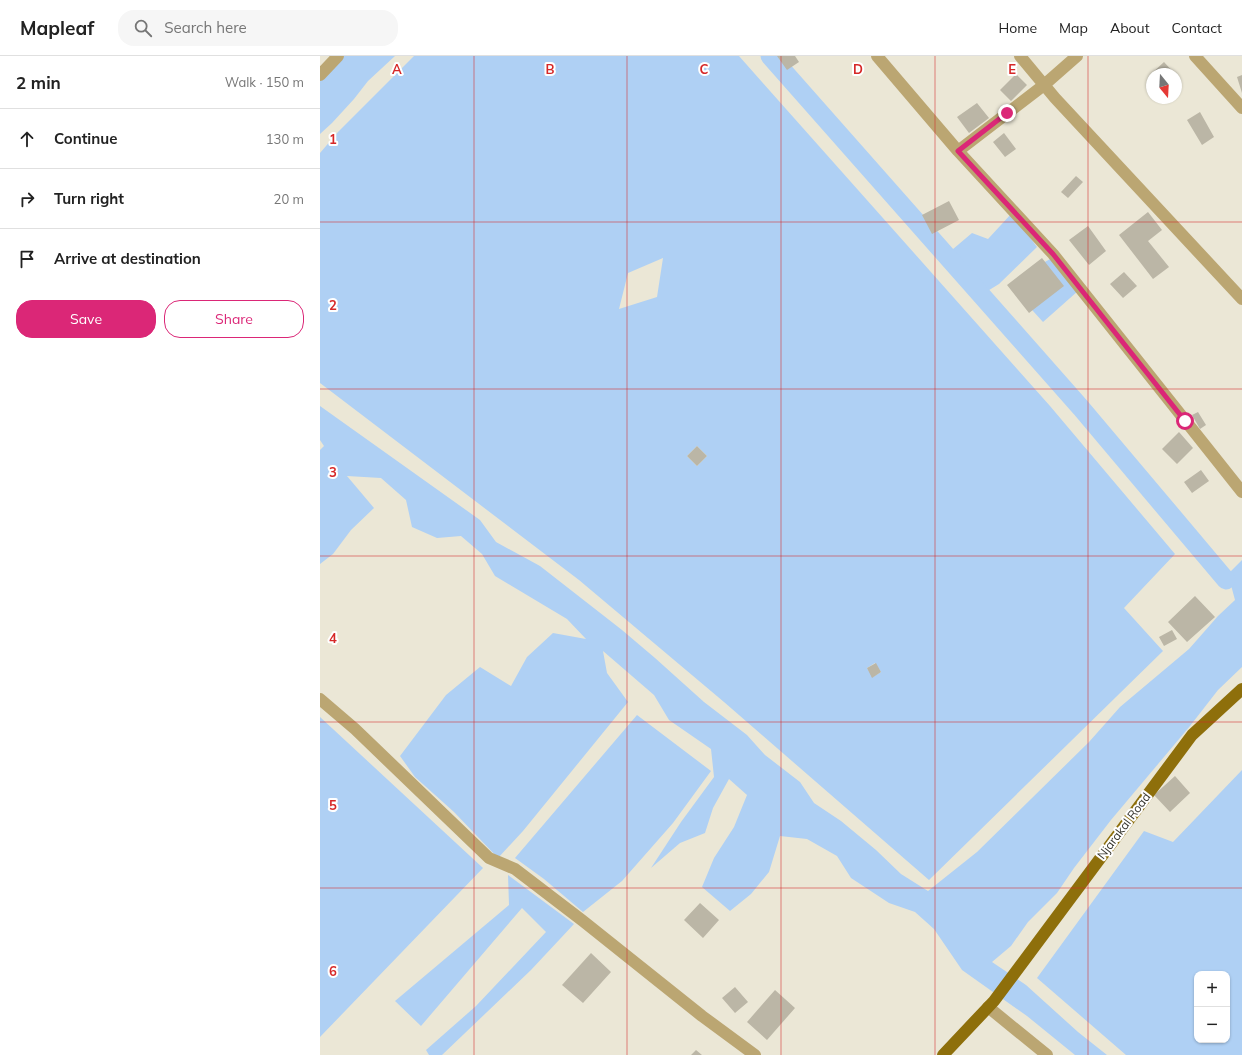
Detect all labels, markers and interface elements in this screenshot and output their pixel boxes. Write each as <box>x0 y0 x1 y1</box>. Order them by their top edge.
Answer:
search box <box>118 10 398 46</box>
text: Mapleaf <box>20 16 94 40</box>
icon: search <box>132 17 154 39</box>
text: Search here <box>164 18 247 37</box>
text: Home <box>998 19 1037 37</box>
text: Map <box>1059 19 1088 37</box>
text: About <box>1110 19 1150 37</box>
text: Contact <box>1172 19 1222 37</box>
text: A <box>392 61 402 77</box>
text: B <box>546 61 555 77</box>
text: C <box>700 61 709 77</box>
text: D <box>853 61 863 77</box>
text: E <box>1008 61 1016 77</box>
north arrow <box>1146 68 1182 104</box>
text: 2 min <box>16 72 61 93</box>
text: Walk · 150 m <box>225 74 304 90</box>
route end <box>998 104 1016 122</box>
icon: ahead <box>16 128 38 150</box>
text: Continue <box>54 129 117 148</box>
text: 130 m <box>266 131 304 147</box>
text: 1 <box>329 131 337 147</box>
icon: right <box>16 188 38 210</box>
text: Turn right <box>54 189 124 208</box>
text: 20 m <box>274 191 304 207</box>
icon: arrive <box>16 248 38 270</box>
text: Arrive at destination <box>54 249 201 268</box>
text: 2 <box>329 297 337 313</box>
button: Save <box>16 300 156 338</box>
button: Share <box>164 300 304 338</box>
route start <box>1176 412 1194 430</box>
text: 3 <box>329 464 337 480</box>
text: 4 <box>329 630 337 646</box>
street label: Njarakal Road <box>1094 790 1153 862</box>
text: 5 <box>329 797 337 813</box>
text: 6 <box>329 963 337 979</box>
map controls <box>1194 971 1230 1043</box>
button: + <box>1194 971 1230 1007</box>
button: − <box>1194 1007 1230 1043</box>

